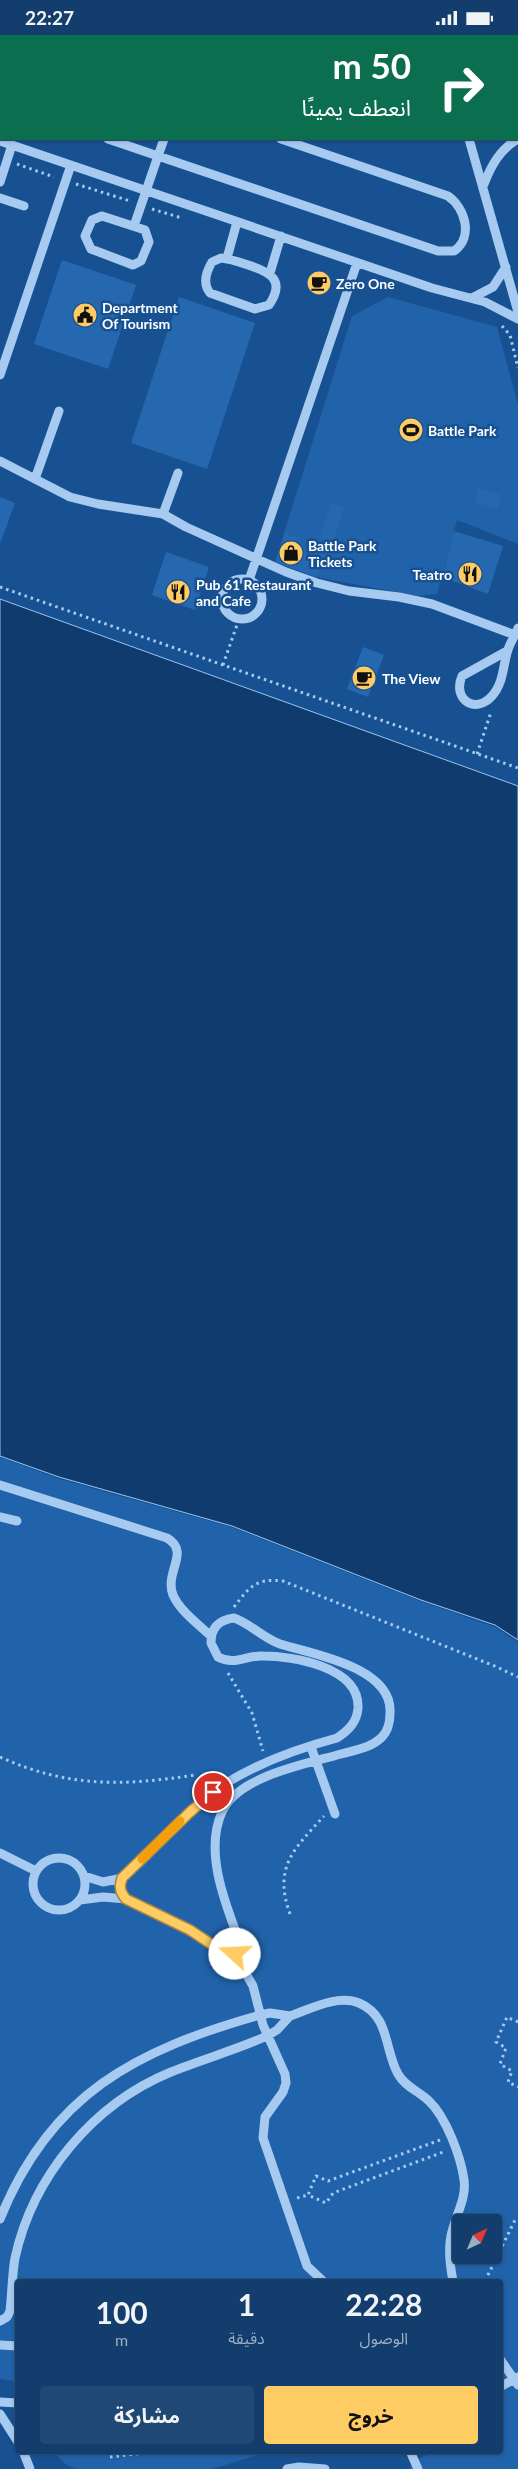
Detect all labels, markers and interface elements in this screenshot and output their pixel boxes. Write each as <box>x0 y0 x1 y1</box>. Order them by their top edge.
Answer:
text: 22:27 <box>25 6 74 29</box>
text: 50 m <box>333 44 411 86</box>
icon: right <box>429 55 494 120</box>
text: انعطف يمينًا <box>302 94 411 121</box>
cafe icon: Zero One <box>306 270 332 296</box>
place label: Zero One <box>336 275 395 292</box>
place label: Department Of Tourism <box>102 299 179 332</box>
public building icon: Department Of Tourism <box>72 302 98 328</box>
sports icon: Battle Park <box>398 417 424 443</box>
place label: Battle Park <box>428 422 497 439</box>
place label: Battle Park Tickets <box>308 537 377 570</box>
shop icon: Battle Park Tickets <box>278 540 304 566</box>
restaurant icon: Teatro <box>457 561 483 587</box>
place label: Teatro <box>413 566 452 583</box>
place label: Pub 61 Restaurant and Cafe <box>196 576 312 609</box>
restaurant icon: Pub 61 Restaurant and Cafe <box>165 579 191 605</box>
cafe icon: The View <box>351 665 377 691</box>
place label: The View <box>382 670 441 687</box>
pin <box>192 1771 234 1813</box>
icon: arrive <box>199 1778 227 1806</box>
position arrow <box>208 1927 260 1979</box>
north arrow <box>452 2214 502 2264</box>
map controls <box>452 2214 502 2264</box>
text: 1 <box>238 2286 255 2322</box>
text: 22:28 <box>345 2286 423 2322</box>
text: 100 <box>96 2294 148 2330</box>
text: دقيقة <box>228 2328 265 2347</box>
text: الوصول <box>360 2328 408 2347</box>
text: m <box>115 2330 128 2349</box>
button: مشاركة <box>40 2386 254 2444</box>
button: خروج <box>264 2386 478 2444</box>

